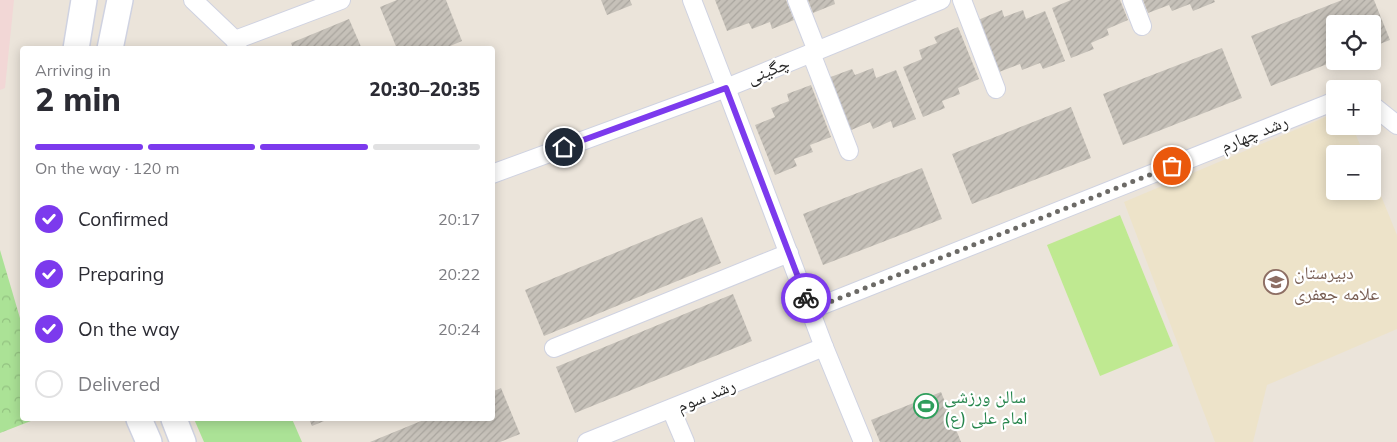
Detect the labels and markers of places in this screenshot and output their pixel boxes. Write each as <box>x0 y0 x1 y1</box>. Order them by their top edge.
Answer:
pin <box>543 126 585 168</box>
pin <box>1151 145 1193 187</box>
place label: دبیرستان علامه جعفری <box>1294 261 1379 305</box>
school or university icon: دبیرستان علامه جعفری <box>1263 269 1289 295</box>
place label: سالن ورزشی امام علی (ع) <box>944 385 1027 430</box>
sports icon: سالن ورزشی امام علی (ع) <box>913 393 939 419</box>

